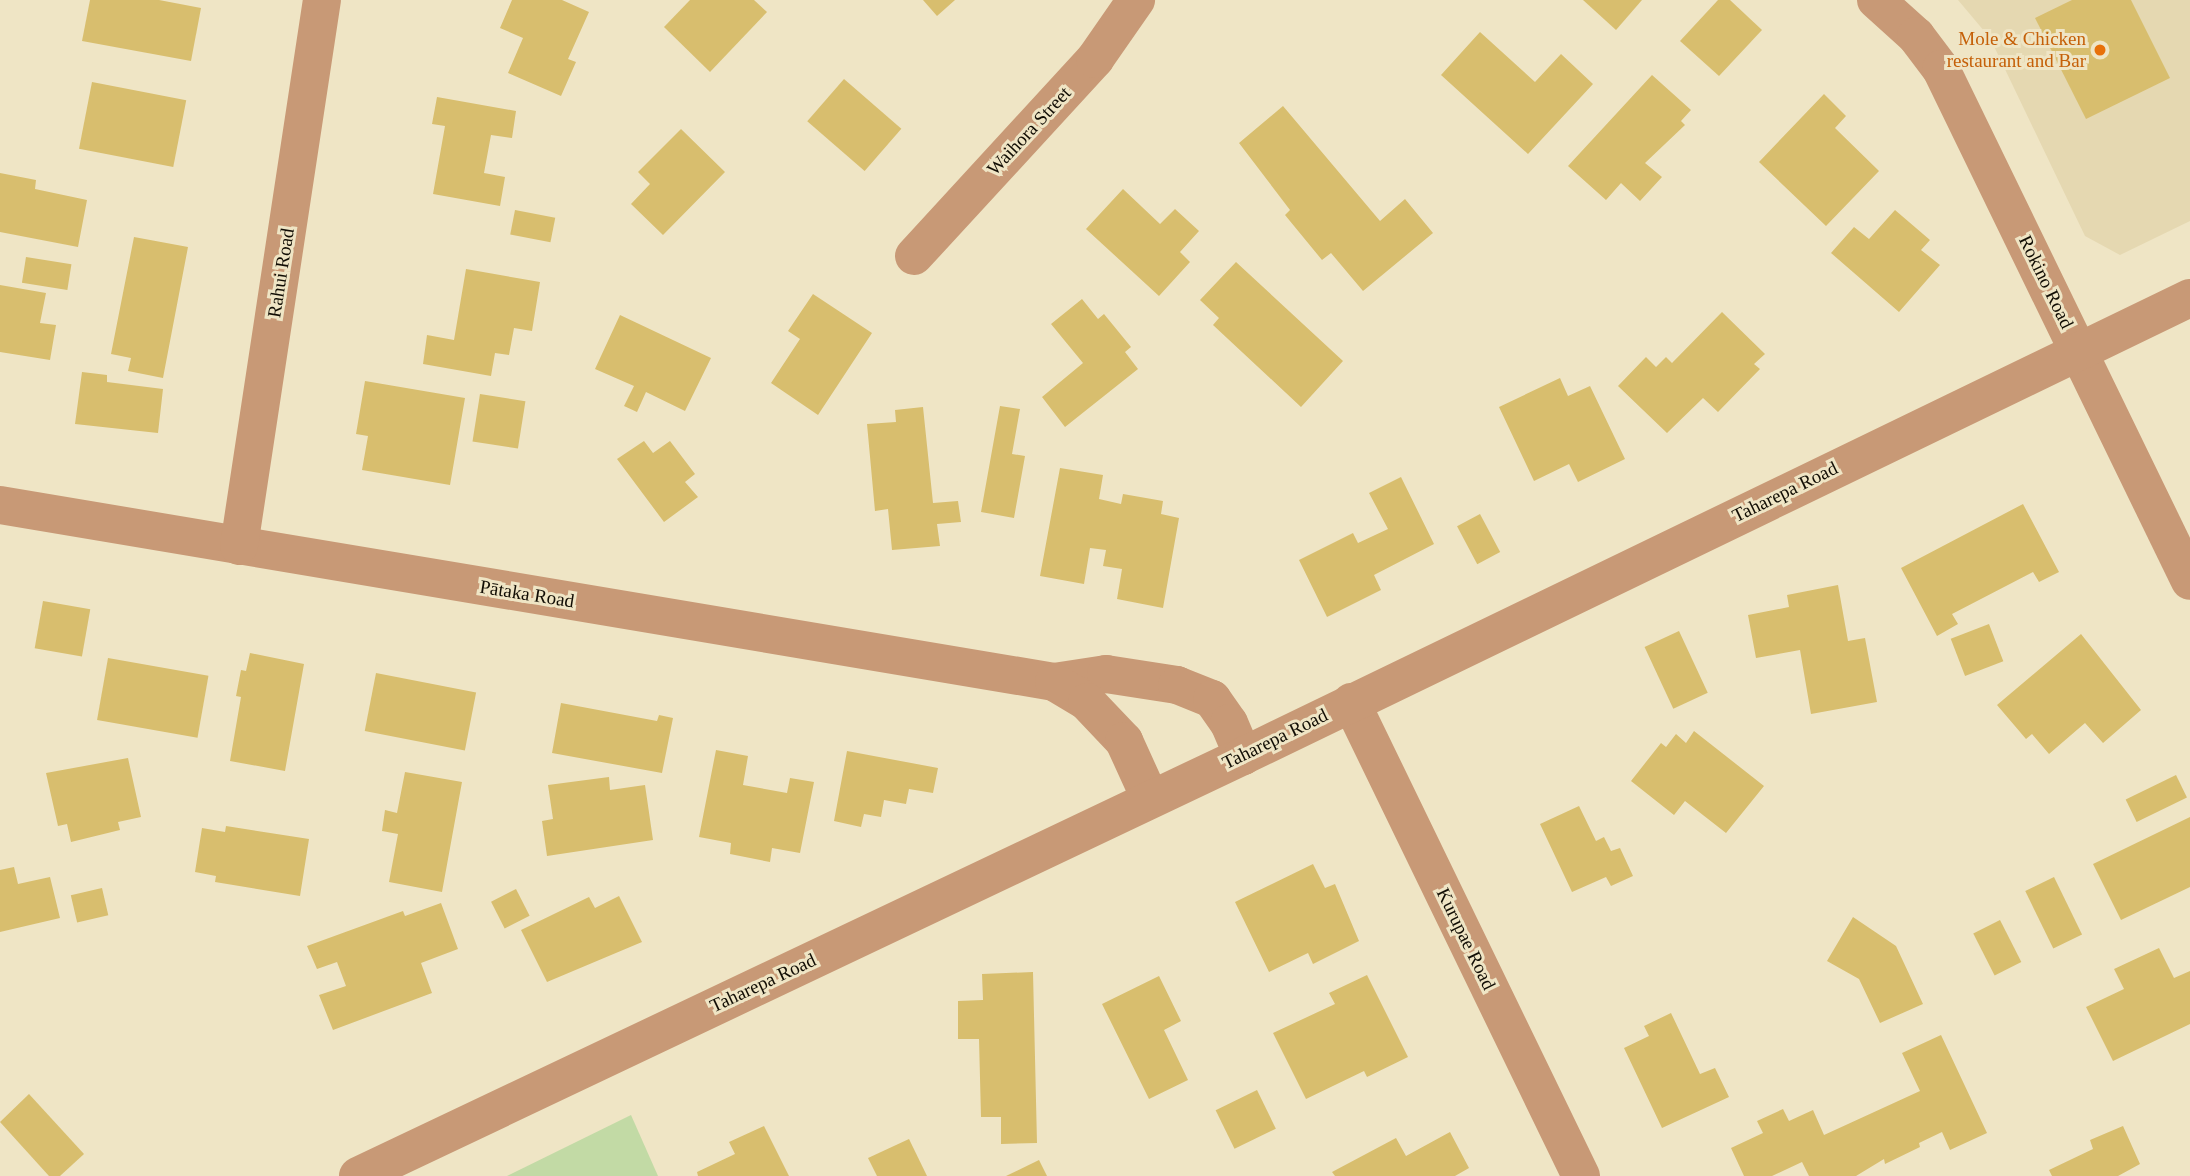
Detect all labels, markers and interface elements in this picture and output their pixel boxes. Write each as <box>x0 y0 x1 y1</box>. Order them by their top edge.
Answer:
place label: Mole & Chicken restaurant and Bar <box>1947 28 2086 72</box>
marker: Mole & Chicken restaurant and Bar <box>2092 42 2108 58</box>
street label: Waihora Street <box>982 82 1076 180</box>
street label: Rahui Road <box>263 227 299 319</box>
street label: Rokino Road <box>2014 232 2078 332</box>
street label: Taharepa Road <box>1729 457 1841 527</box>
street label: Pātaka Road <box>478 575 576 613</box>
street label: Taharepa Road <box>1219 704 1331 774</box>
street label: Kurupae Road <box>1432 884 1500 994</box>
street label: Taharepa Road <box>706 949 820 1017</box>

